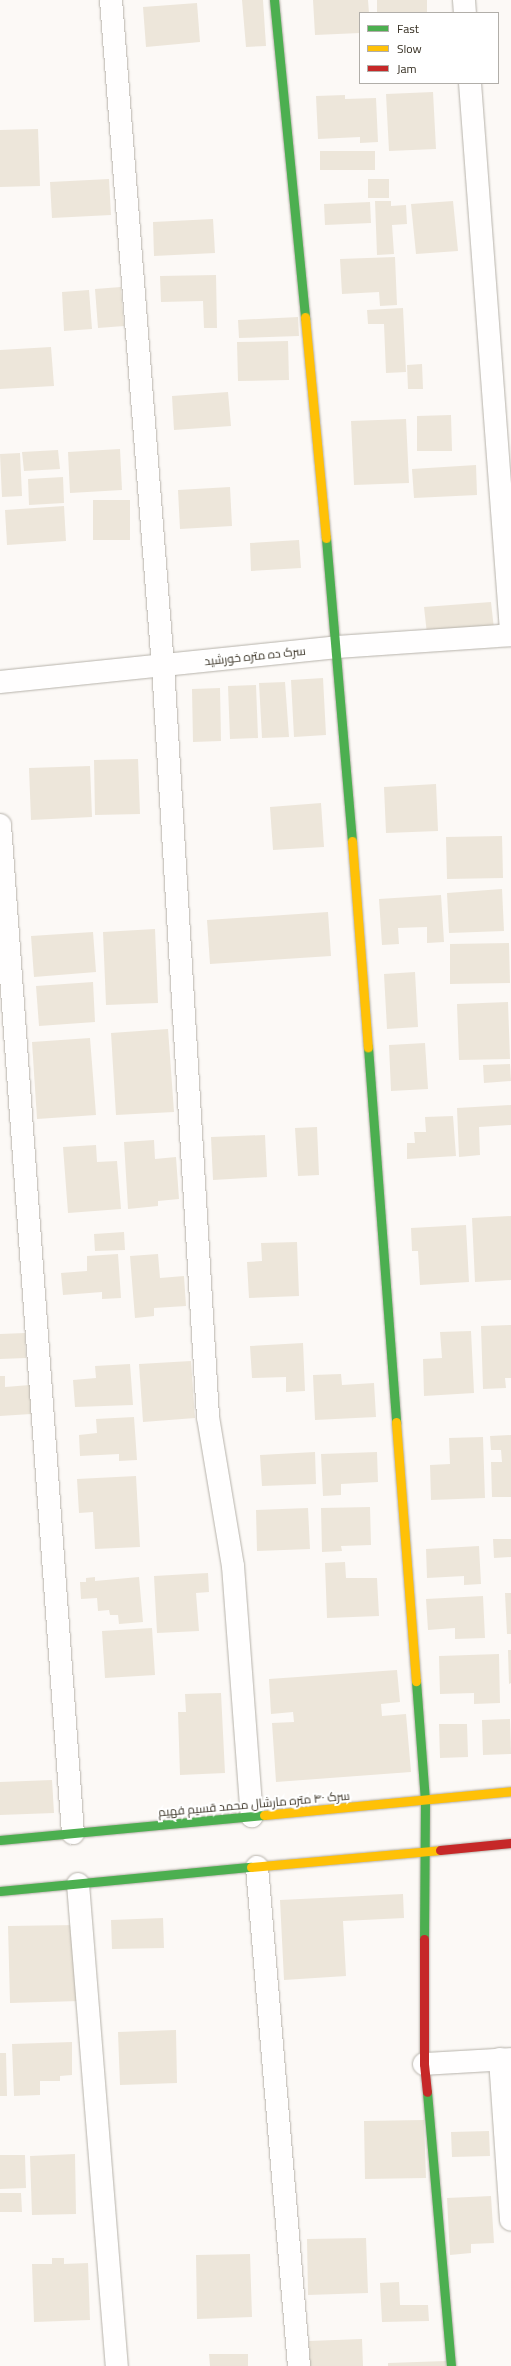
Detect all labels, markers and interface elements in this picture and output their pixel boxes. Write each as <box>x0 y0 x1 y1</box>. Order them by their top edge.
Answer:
legend <box>359 12 499 84</box>
text: Fast <box>397 17 419 40</box>
text: Slow <box>397 37 422 60</box>
text: Jam <box>397 57 417 80</box>
street label: سرک ده متره خورشید <box>204 644 306 668</box>
street label: سرک ۴۰ متره مارشال محمد قسیم فهیم <box>158 1788 350 1820</box>

